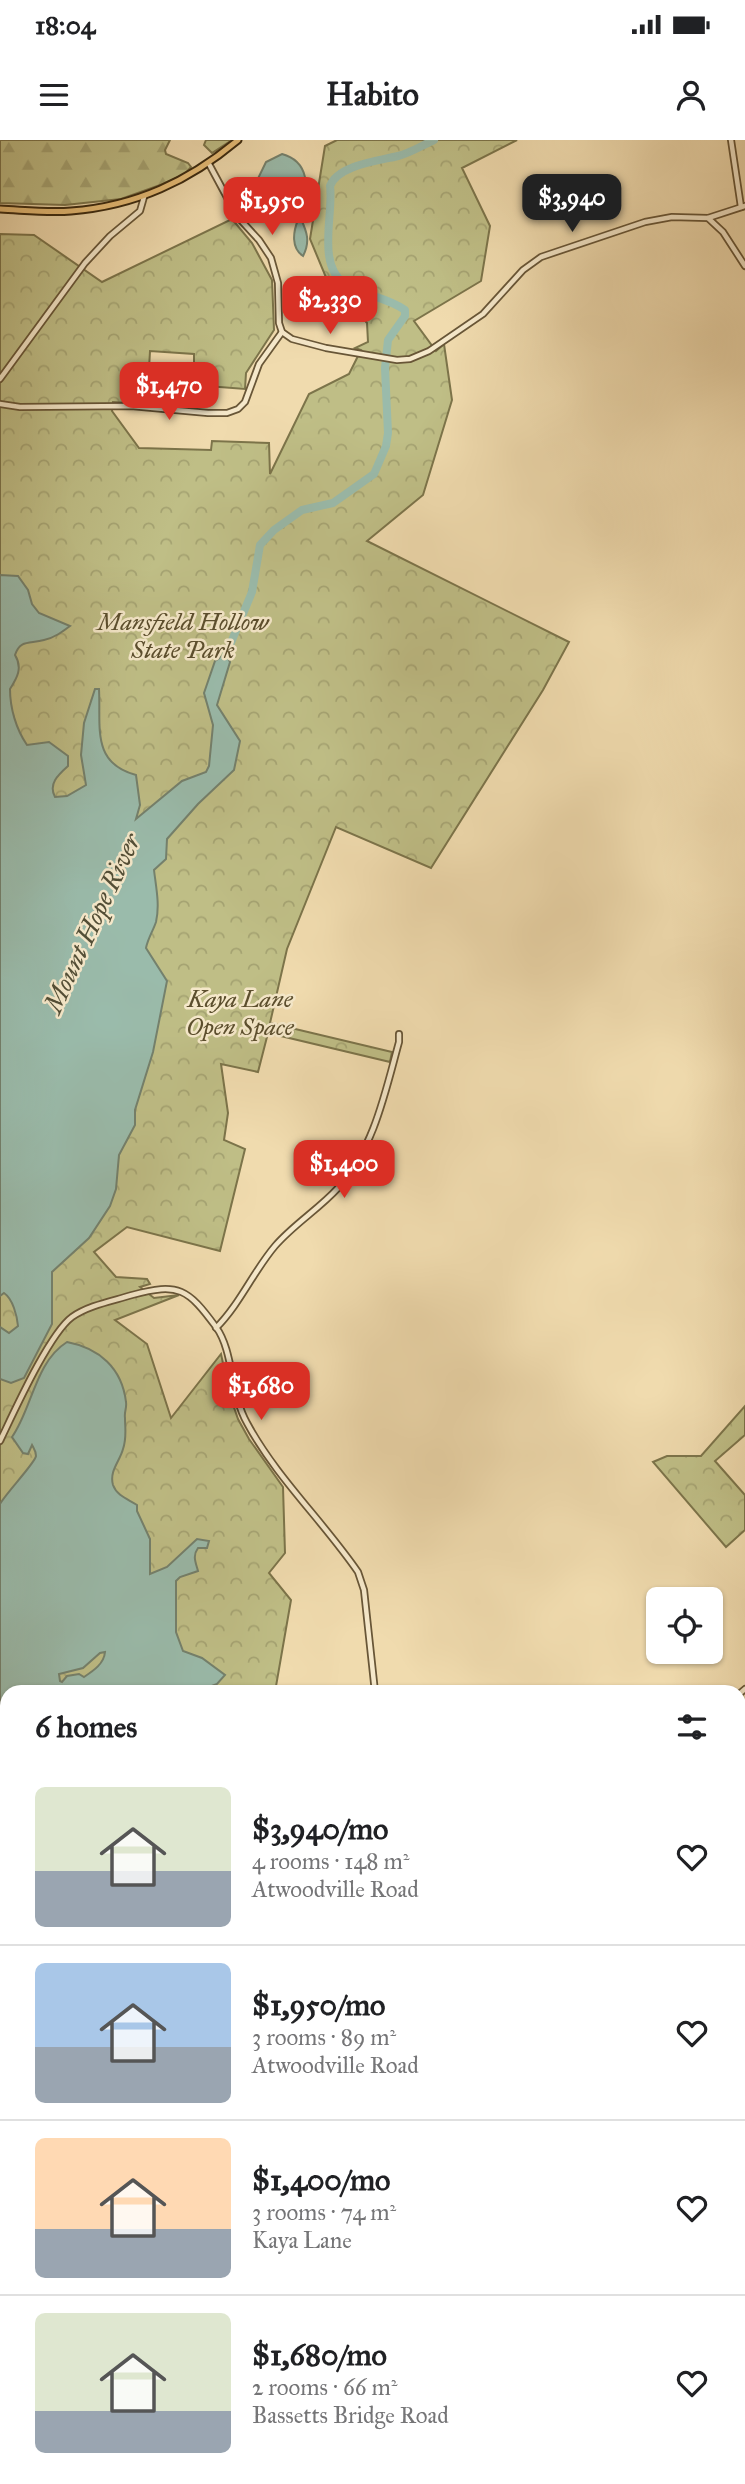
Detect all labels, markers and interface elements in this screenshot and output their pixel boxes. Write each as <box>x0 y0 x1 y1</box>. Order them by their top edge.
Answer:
text: 18:04 <box>35 9 95 41</box>
text: Habito <box>326 75 419 114</box>
icon: menu <box>35 76 73 114</box>
icon: person <box>672 76 710 114</box>
pin: $3,940 <box>515 174 629 234</box>
pin: $1,950 <box>215 178 329 237</box>
text: $3,940 <box>538 183 606 211</box>
text: $1,950 <box>239 186 305 214</box>
pin: $2,330 <box>273 276 387 336</box>
text: $2,330 <box>298 285 362 313</box>
pin: $1,470 <box>112 362 226 422</box>
text: $1,470 <box>136 371 202 399</box>
park label: Mansfield Hollow State Park <box>95 607 270 665</box>
water label: Mount Hope River <box>35 827 149 1021</box>
park label: Kaya Lane Open Space <box>186 984 295 1042</box>
pin: $1,400 <box>287 1140 401 1200</box>
text: $1,400 <box>310 1149 378 1177</box>
pin: $1,680 <box>204 1362 318 1422</box>
text: $1,680 <box>228 1371 294 1399</box>
map controls <box>646 1587 723 1664</box>
button: locate <box>646 1587 723 1664</box>
icon: filters <box>673 1708 711 1746</box>
text: 6 homes <box>35 1709 137 1745</box>
text: $3,940/mo <box>252 1811 388 1847</box>
icon: home <box>91 1815 175 1899</box>
icon: heart <box>673 1838 711 1876</box>
text: 4 rooms · 148 m² <box>252 1847 409 1875</box>
text: Atwoodville Road <box>252 1875 419 1903</box>
text: $1,950/mo <box>252 1987 385 2023</box>
icon: home <box>91 1991 175 2075</box>
icon: heart <box>673 2014 711 2052</box>
text: 3 rooms · 89 m² <box>252 2023 396 2051</box>
text: Atwoodville Road <box>252 2051 419 2079</box>
text: $1,400/mo <box>252 2162 390 2198</box>
icon: home <box>91 2166 175 2250</box>
icon: heart <box>673 2189 711 2227</box>
text: 3 rooms · 74 m² <box>252 2198 396 2226</box>
text: Kaya Lane <box>252 2226 352 2254</box>
text: $1,680/mo <box>252 2337 387 2373</box>
icon: home <box>91 2341 175 2425</box>
icon: heart <box>673 2364 711 2402</box>
text: 2 rooms · 66 m² <box>252 2373 397 2401</box>
text: Bassetts Bridge Road <box>252 2401 449 2429</box>

